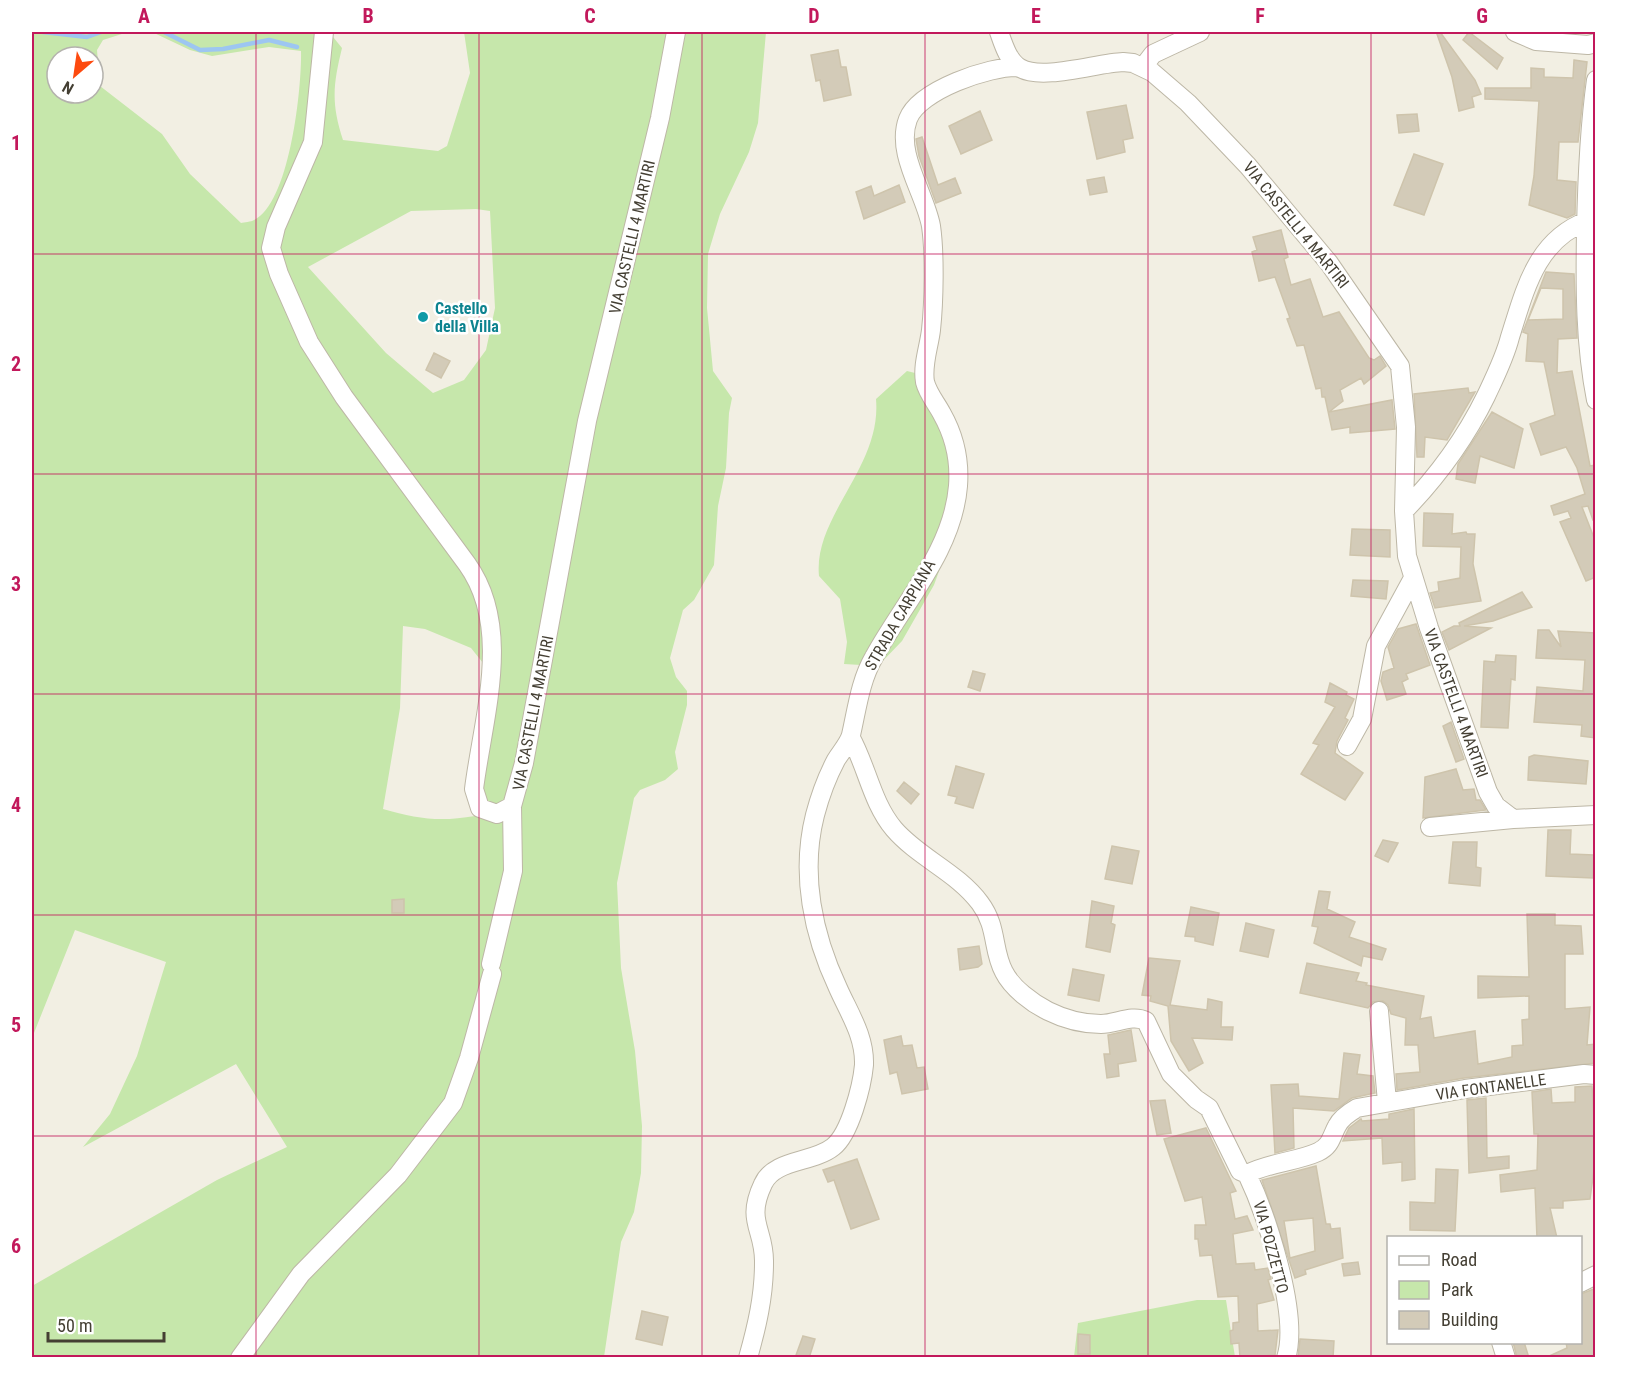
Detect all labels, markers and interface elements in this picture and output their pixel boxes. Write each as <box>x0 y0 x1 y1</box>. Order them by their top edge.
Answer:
text: A <box>138 4 150 28</box>
text: B <box>362 4 374 28</box>
text: C <box>584 4 596 28</box>
text: D <box>808 4 820 28</box>
text: E <box>1031 4 1041 28</box>
text: F <box>1255 4 1265 28</box>
text: G <box>1476 4 1488 28</box>
north arrow <box>45 45 105 105</box>
text: N <box>59 77 77 98</box>
text: 1 <box>11 131 21 155</box>
street label: VIA CASTELLI 4 MARTIRI <box>605 158 659 316</box>
street label: VIA CASTELLI 4 MARTIRI <box>1239 158 1353 292</box>
place label: Castello della Villa <box>435 299 499 336</box>
marker: Castello della Villa <box>416 310 430 324</box>
text: 2 <box>11 352 21 376</box>
street label: STRADA CARPIANA <box>861 556 939 674</box>
text: 3 <box>11 572 21 596</box>
street label: VIA CASTELLI 4 MARTIRI <box>1420 626 1492 780</box>
street label: VIA CASTELLI 4 MARTIRI <box>509 634 557 792</box>
text: 4 <box>11 793 21 817</box>
text: 5 <box>11 1013 21 1037</box>
street label: VIA FONTANELLE <box>1435 1070 1547 1104</box>
street label: VIA POZZETTO <box>1249 1198 1293 1296</box>
text: 6 <box>11 1234 21 1258</box>
legend <box>1387 1236 1582 1344</box>
text: Road <box>1441 1249 1477 1270</box>
text: Park <box>1441 1279 1473 1300</box>
scale bar <box>48 1305 164 1343</box>
text: Building <box>1441 1309 1498 1330</box>
text: 50 m <box>57 1315 92 1336</box>

